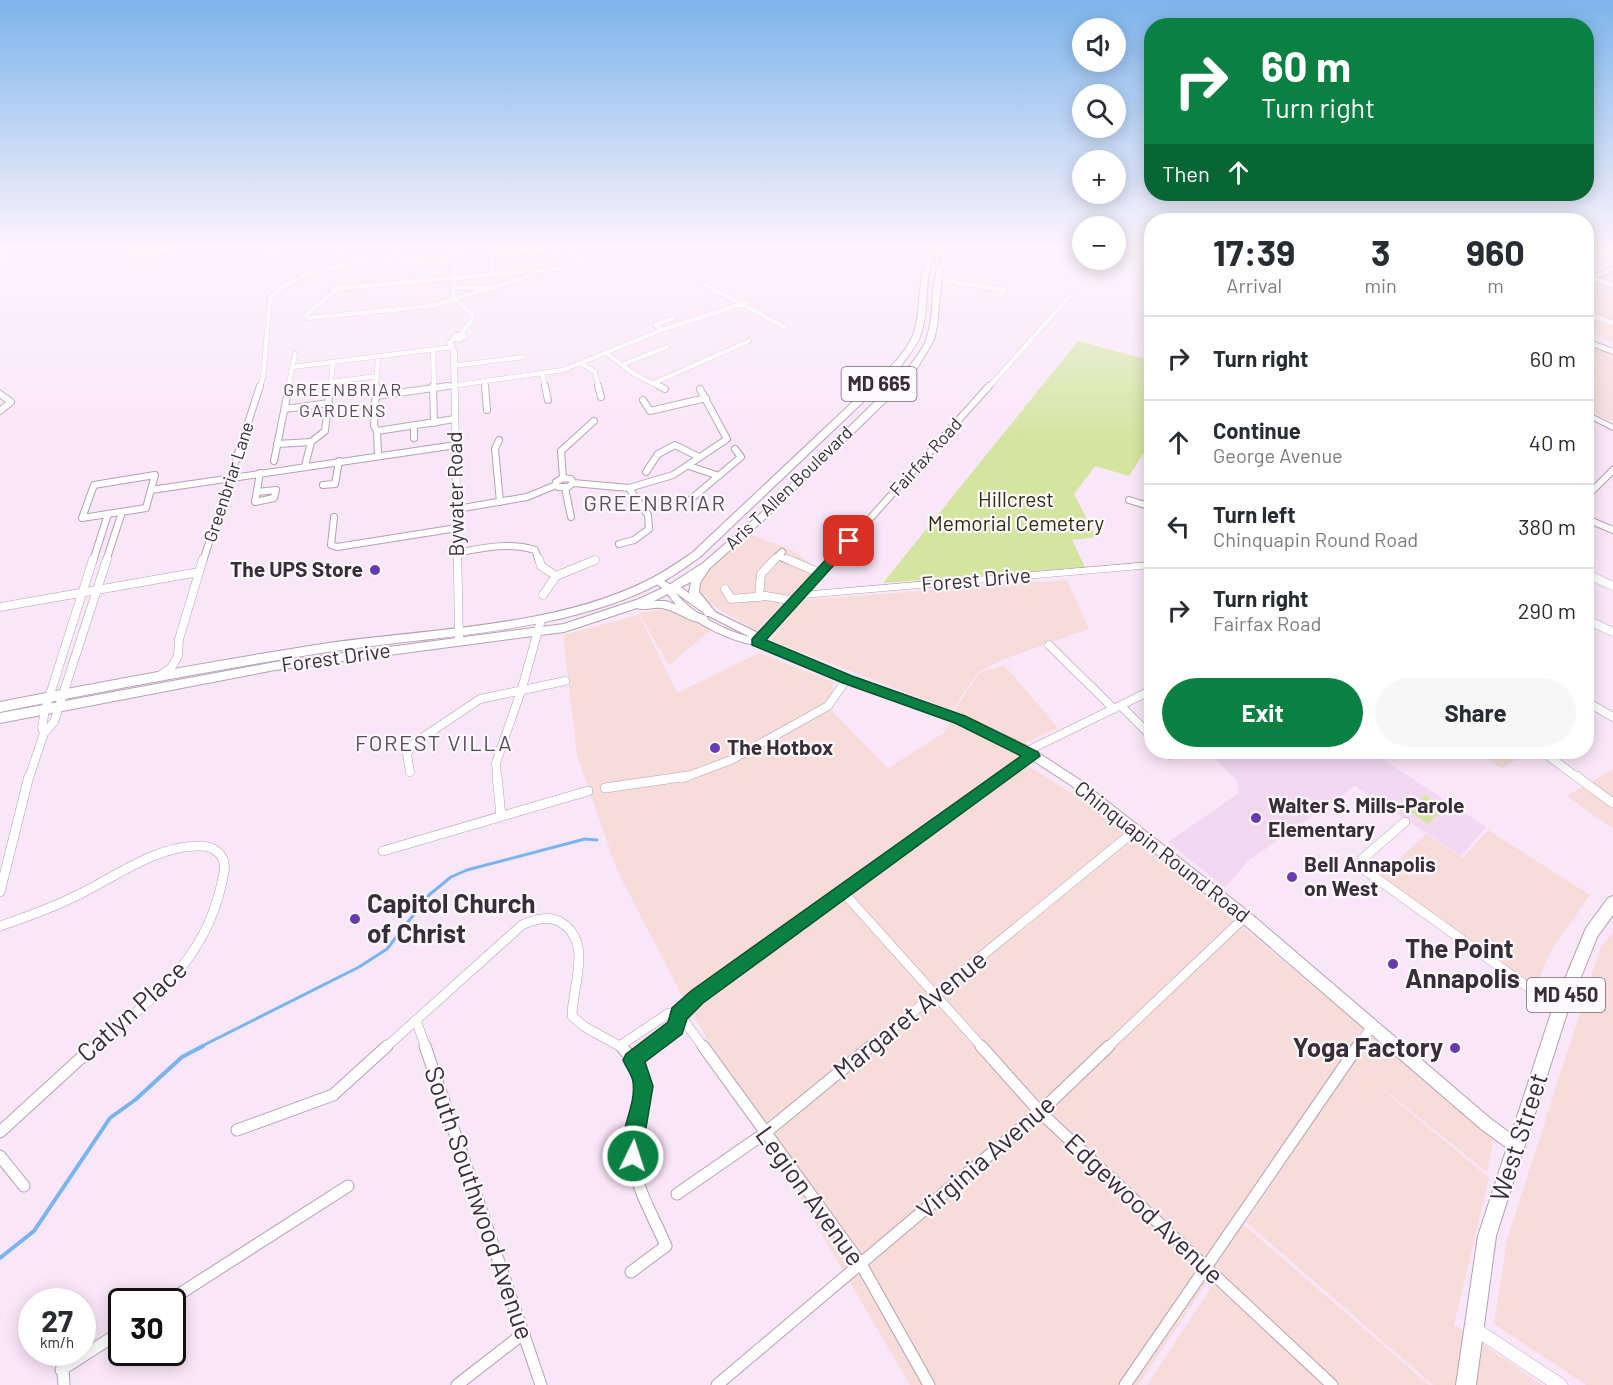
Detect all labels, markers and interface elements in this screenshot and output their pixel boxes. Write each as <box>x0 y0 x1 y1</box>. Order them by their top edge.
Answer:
map controls <box>1072 18 1126 270</box>
button: sound <box>1072 18 1126 72</box>
text: 60 m <box>1261 40 1351 90</box>
icon: right <box>1162 42 1240 120</box>
button: search <box>1072 84 1126 138</box>
text: Turn right <box>1261 91 1375 123</box>
button: + <box>1072 150 1126 204</box>
icon: ahead <box>1222 156 1255 189</box>
text: Then <box>1162 160 1210 186</box>
button: − <box>1072 216 1126 270</box>
text: 17:39 <box>1213 230 1295 273</box>
text: 3 <box>1371 230 1390 273</box>
text: 960 <box>1466 230 1525 273</box>
text: Arrival <box>1226 273 1282 297</box>
text: min <box>1364 273 1397 297</box>
text: m <box>1487 273 1504 297</box>
icon: right <box>1162 342 1195 375</box>
text: Turn right <box>1213 345 1308 371</box>
text: 60 m <box>1530 345 1576 371</box>
road number: MD 665 <box>842 367 916 401</box>
district label: GREENBRIAR GARDENS <box>283 378 403 421</box>
street label: Fairfax Road <box>884 413 966 500</box>
text: Continue <box>1213 417 1301 443</box>
street label: Greenbriar Lane <box>198 419 258 545</box>
street label: Aris T Allen Boulevard <box>720 421 857 554</box>
icon: ahead <box>1162 426 1195 459</box>
text: 40 m <box>1529 429 1576 455</box>
street label: Bywater Road <box>441 431 468 557</box>
text: George Avenue <box>1213 443 1343 467</box>
park label: Hillcrest Memorial Cemetery <box>928 486 1104 535</box>
district label: GREENBRIAR <box>584 489 726 515</box>
text: Turn left <box>1213 501 1296 527</box>
icon: left <box>1162 510 1195 543</box>
text: 380 m <box>1518 513 1576 539</box>
pin <box>823 515 874 566</box>
icon: arrive <box>832 524 865 557</box>
text: Chinquapin Round Road <box>1213 527 1418 551</box>
place label: The UPS Store <box>230 556 363 581</box>
street label: Forest Drive <box>920 561 1032 596</box>
marker: The UPS Store <box>368 563 382 577</box>
text: Turn right <box>1213 585 1308 611</box>
icon: right <box>1162 594 1195 627</box>
text: 290 m <box>1518 597 1576 623</box>
text: Fairfax Road <box>1213 611 1321 635</box>
street label: Forest Drive <box>280 636 392 677</box>
button: Exit <box>1162 678 1363 747</box>
button: Share <box>1375 678 1576 747</box>
district label: FOREST VILLA <box>355 729 513 755</box>
place label: The Hotbox <box>727 734 833 759</box>
marker: The Hotbox <box>708 741 722 755</box>
street label: Chinquapin Round Road <box>1070 775 1256 927</box>
place label: Walter S. Mills-Parole Elementary <box>1268 792 1464 841</box>
marker: Walter S. Mills-Parole Elementary <box>1249 811 1263 825</box>
place label: Bell Annapolis on West <box>1304 851 1436 900</box>
marker: Bell Annapolis on West <box>1285 870 1299 884</box>
place label: Capitol Church of Christ <box>367 887 536 948</box>
marker: Capitol Church of Christ <box>348 912 362 926</box>
place label: The Point Annapolis <box>1405 932 1520 993</box>
street label: Margaret Avenue <box>826 942 992 1085</box>
street label: Catlyn Place <box>70 952 192 1067</box>
marker: The Point Annapolis <box>1386 957 1400 971</box>
road number: MD 450 <box>1527 978 1605 1012</box>
place label: Yoga Factory <box>1293 1031 1443 1062</box>
marker: Yoga Factory <box>1448 1041 1462 1055</box>
street label: South Southwood Avenue <box>419 1062 542 1343</box>
street label: West Street <box>1482 1068 1553 1205</box>
street label: Virginia Avenue <box>909 1087 1061 1224</box>
street label: Legion Avenue <box>750 1119 872 1271</box>
position arrow <box>601 1124 665 1188</box>
street label: Edgewood Avenue <box>1059 1126 1231 1289</box>
speed limit sign: 30 <box>108 1288 186 1366</box>
text: 27 <box>41 1302 73 1338</box>
text: km/h <box>40 1333 74 1351</box>

